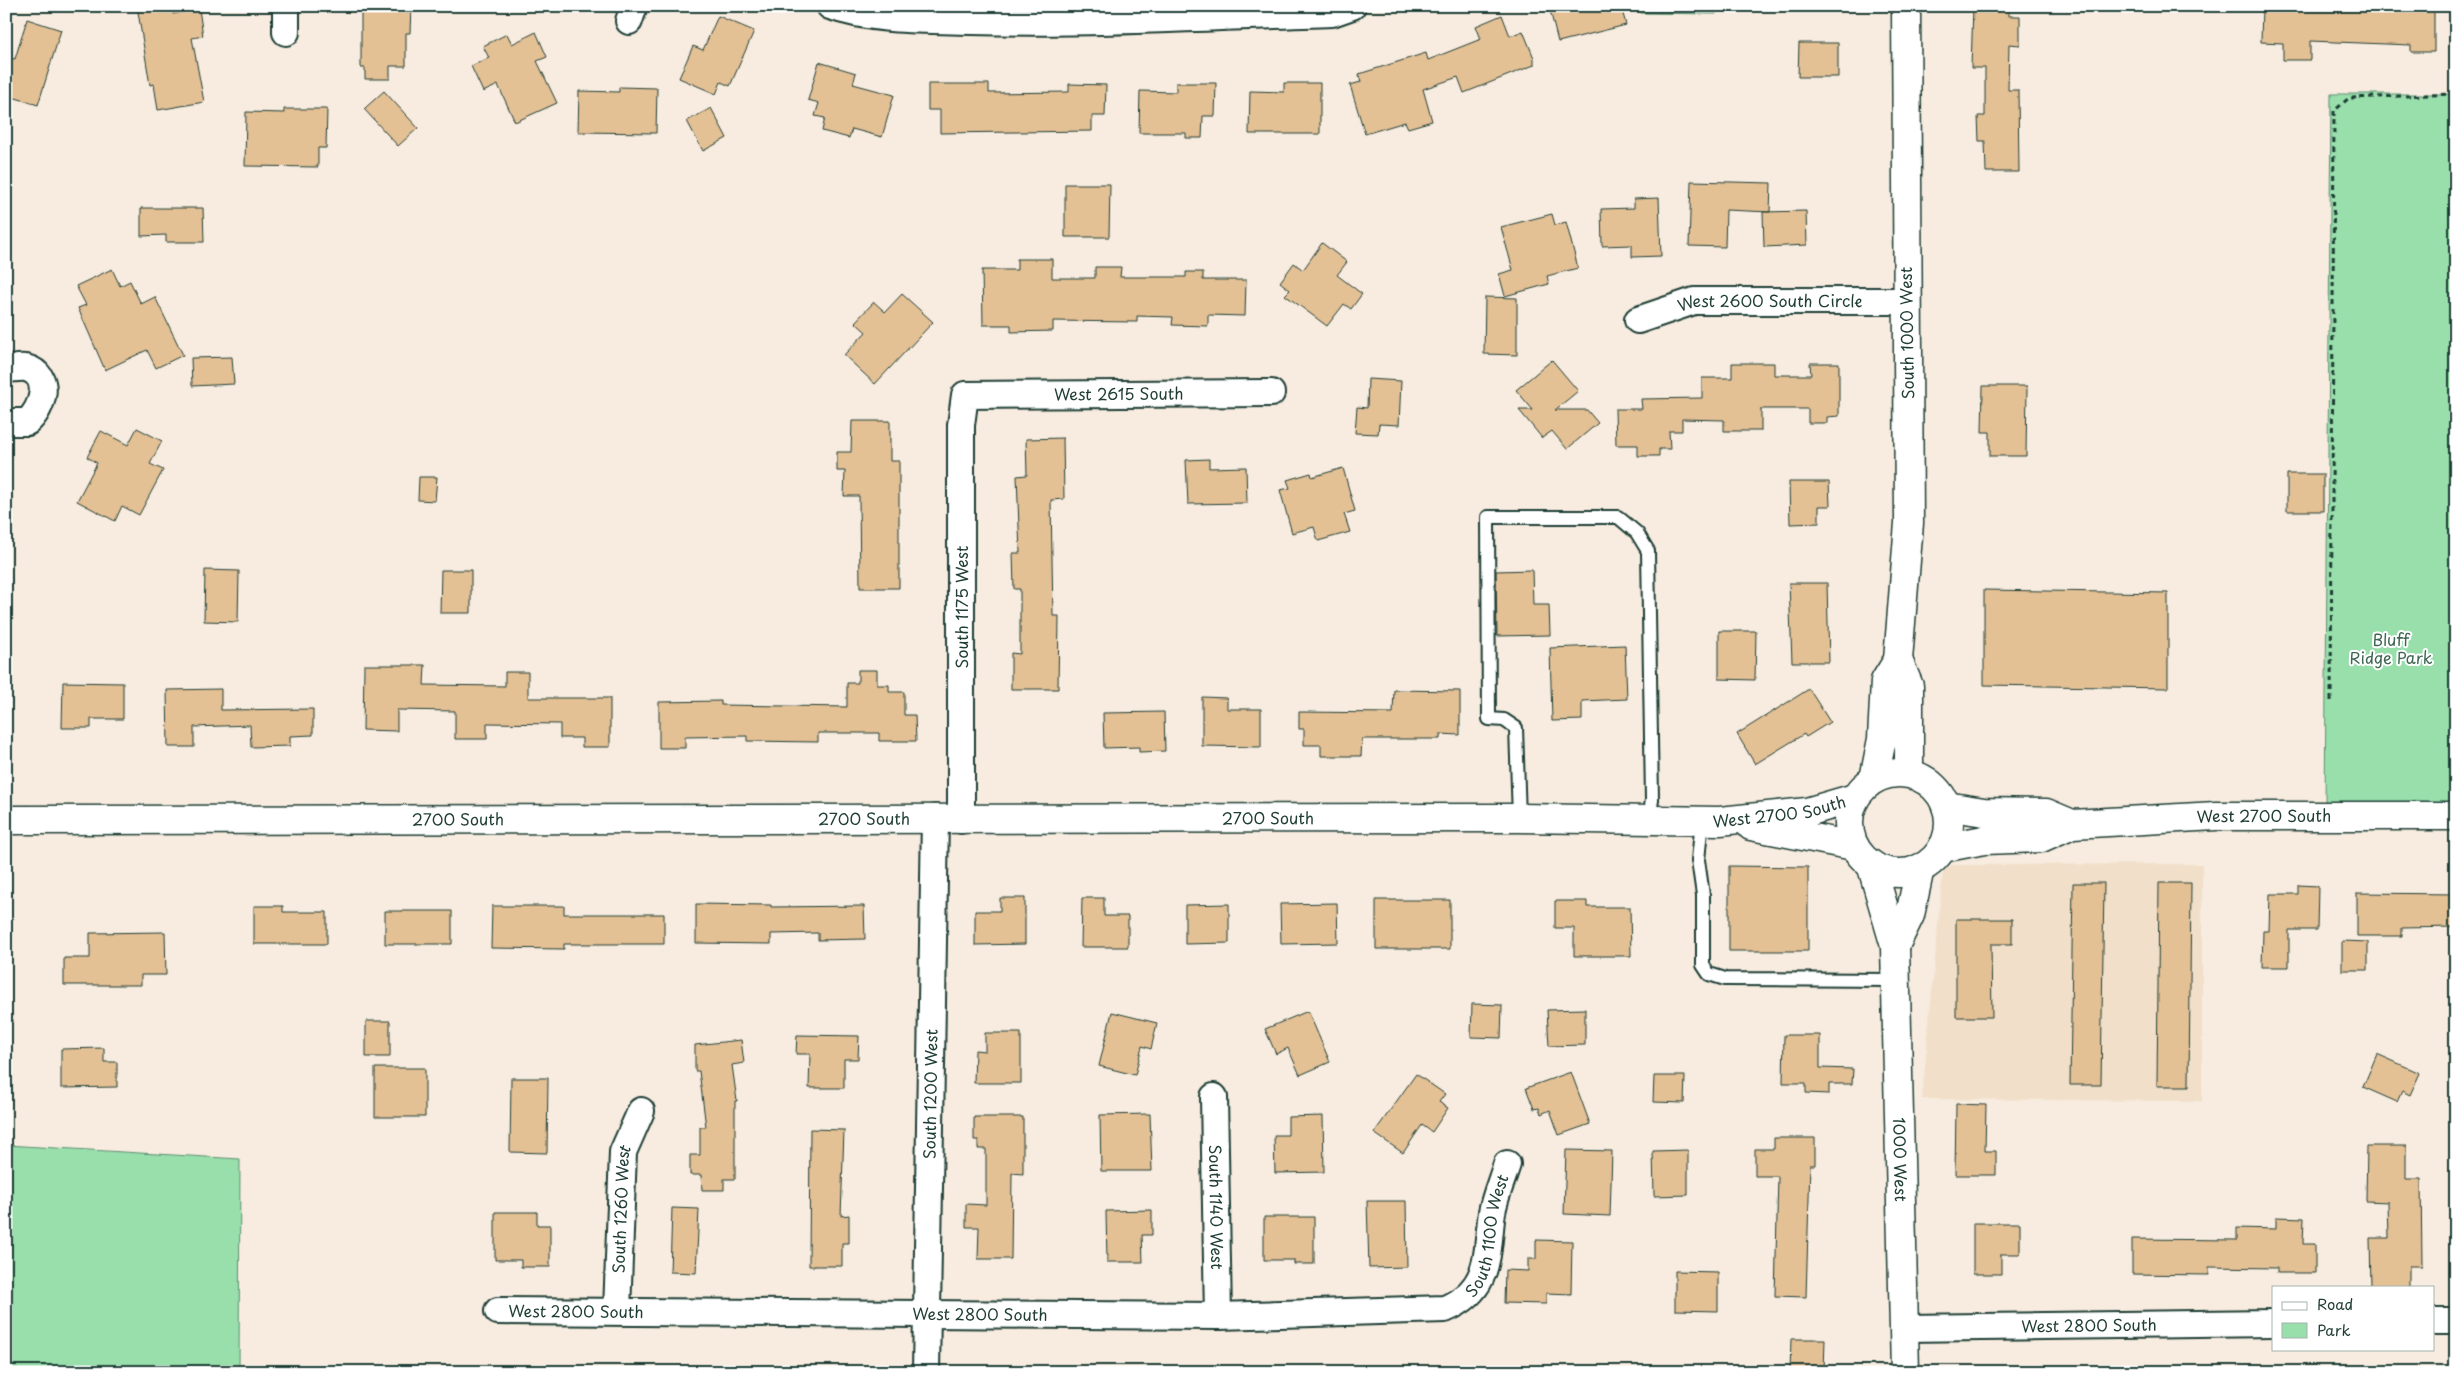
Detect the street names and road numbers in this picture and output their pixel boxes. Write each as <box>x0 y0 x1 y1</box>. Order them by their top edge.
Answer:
street label: South 1000 West <box>1893 267 1919 399</box>
street label: West 2600 South Circle <box>1674 288 1863 317</box>
street label: West 2615 South <box>1054 381 1184 405</box>
street label: South 1175 West <box>949 546 973 668</box>
street label: West 2700 South <box>1711 788 1848 833</box>
street label: West 2700 South <box>2196 803 2331 828</box>
street label: 2700 South <box>1222 805 1314 829</box>
street label: 2700 South <box>412 806 504 830</box>
street label: 2700 South <box>818 806 910 830</box>
street label: South 1200 West <box>916 1029 943 1159</box>
street label: 1000 West <box>1888 1117 1914 1202</box>
street label: South 1260 West <box>605 1140 636 1274</box>
street label: South 1140 West <box>1204 1144 1230 1270</box>
street label: South 1100 West <box>1459 1171 1514 1302</box>
street label: West 2800 South <box>508 1298 644 1323</box>
street label: West 2800 South <box>912 1301 1048 1326</box>
street label: West 2800 South <box>2021 1312 2157 1337</box>

